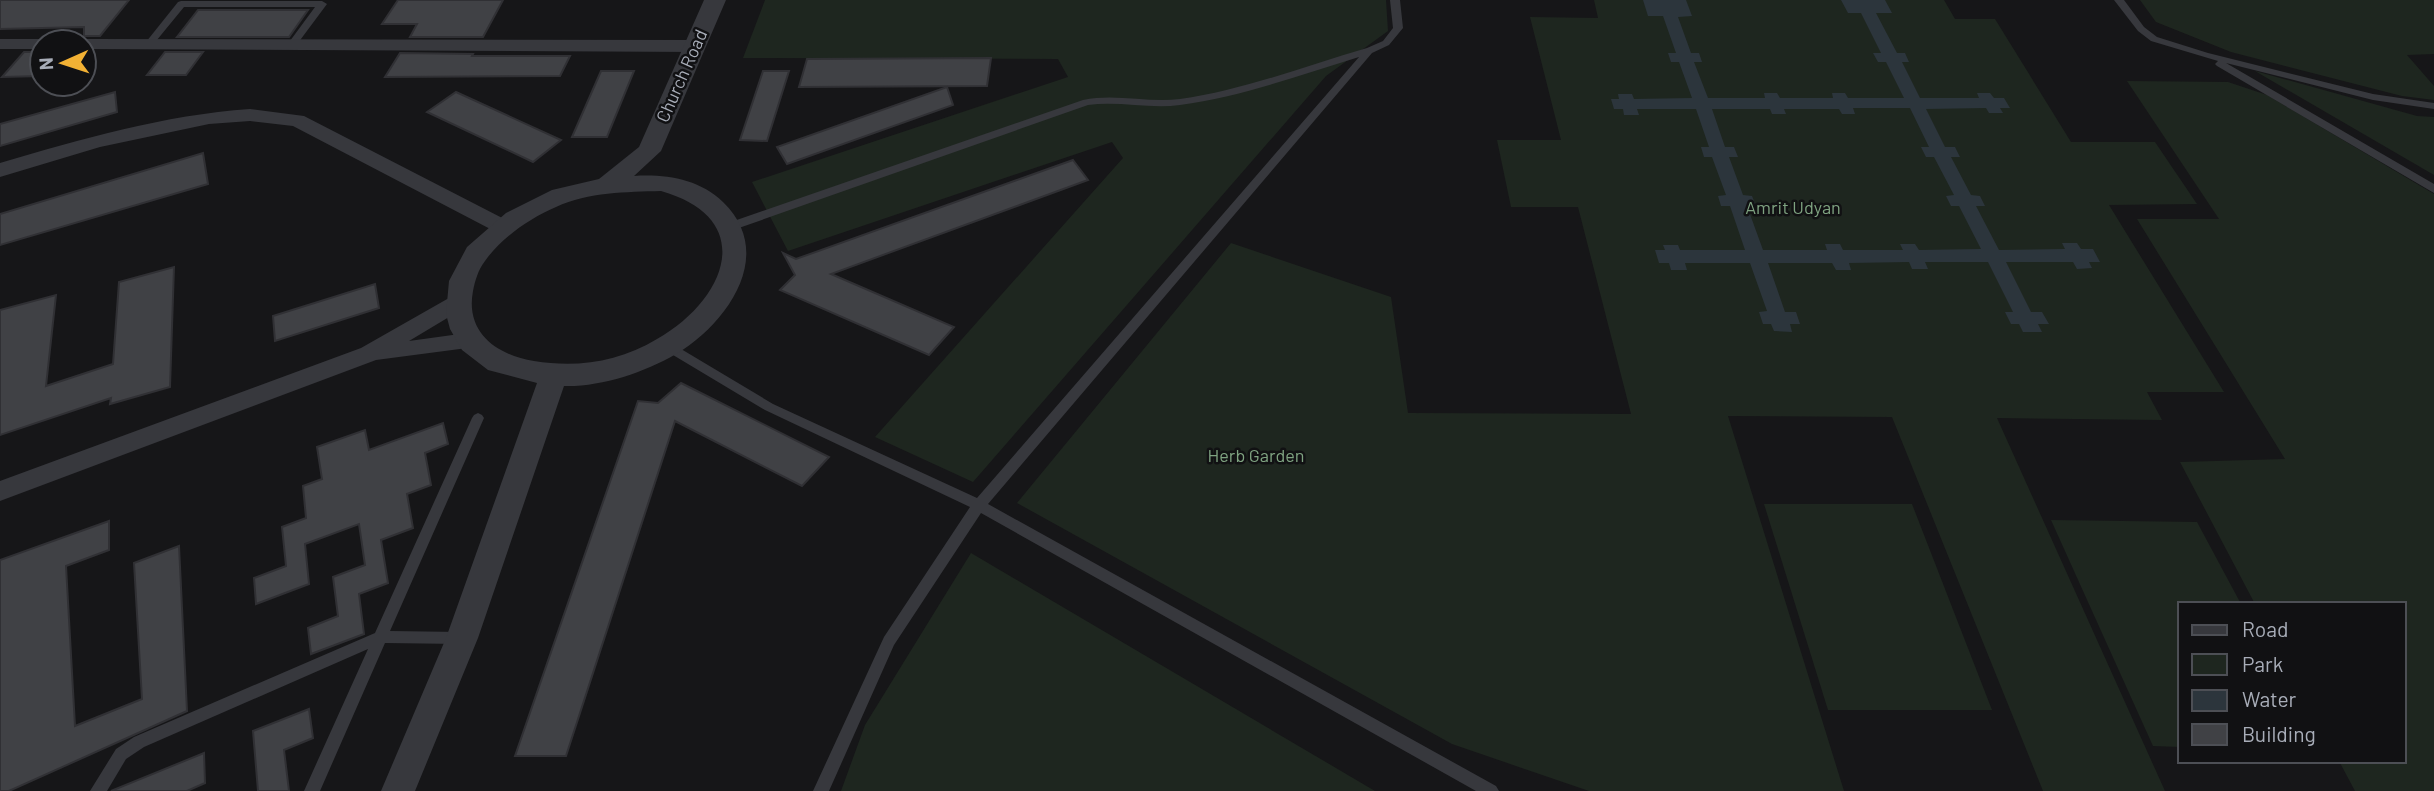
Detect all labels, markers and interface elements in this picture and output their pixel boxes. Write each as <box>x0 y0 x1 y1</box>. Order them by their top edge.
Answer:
street label: Church Road <box>651 26 711 125</box>
north arrow <box>28 28 98 98</box>
text: N <box>34 57 57 71</box>
park label: Amrit Udyan <box>1745 196 1841 218</box>
park label: Herb Garden <box>1207 444 1305 466</box>
legend <box>2178 602 2406 763</box>
text: Road <box>2242 616 2288 641</box>
text: Park <box>2242 651 2283 676</box>
text: Water <box>2242 686 2297 711</box>
text: Building <box>2242 721 2316 746</box>

